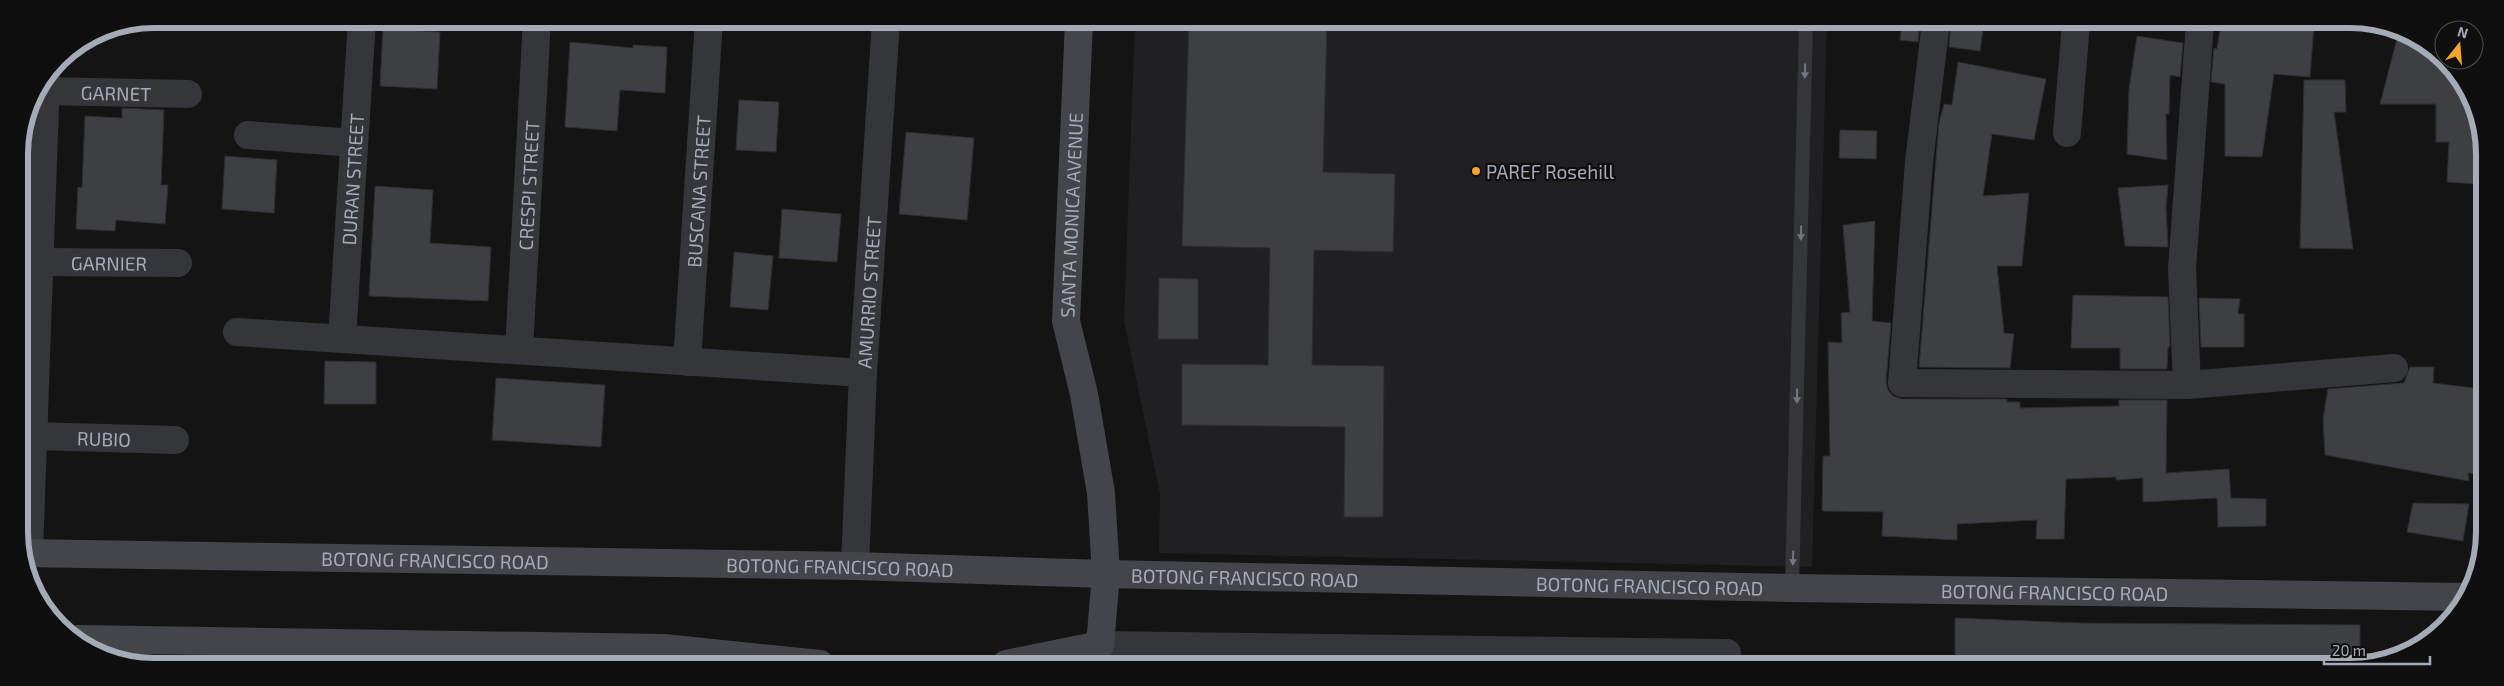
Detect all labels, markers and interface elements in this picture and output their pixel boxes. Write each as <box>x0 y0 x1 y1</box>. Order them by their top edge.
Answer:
north arrow <box>2434 20 2484 70</box>
text: N <box>2456 22 2470 42</box>
one-way arrow <box>1801 63 1809 79</box>
street label: GARNET <box>80 80 152 105</box>
street label: SANTA MONICA AVENUE <box>1055 112 1087 318</box>
street label: DURAN STREET <box>336 113 368 246</box>
street label: BUSCANA STREET <box>682 114 714 268</box>
street label: CRESPI STREET <box>513 120 543 251</box>
place label: PAREF Rosehill <box>1486 160 1615 183</box>
marker: PAREF Rosehill <box>1470 165 1482 177</box>
street label: AMURRIO STREET <box>852 216 885 369</box>
one-way arrow <box>1797 226 1805 242</box>
street label: GARNIER <box>71 251 147 274</box>
one-way arrow <box>1793 388 1801 404</box>
street label: RUBIO <box>77 426 131 450</box>
street label: BOTONG FRANCISCO ROAD <box>321 546 549 573</box>
one-way arrow <box>1788 550 1796 566</box>
street label: BOTONG FRANCISCO ROAD <box>726 552 954 581</box>
street label: BOTONG FRANCISCO ROAD <box>1131 563 1359 591</box>
street label: BOTONG FRANCISCO ROAD <box>1536 571 1764 599</box>
street label: BOTONG FRANCISCO ROAD <box>1941 578 2168 605</box>
scale bar <box>2324 634 2430 666</box>
text: 20 m <box>2332 641 2366 659</box>

